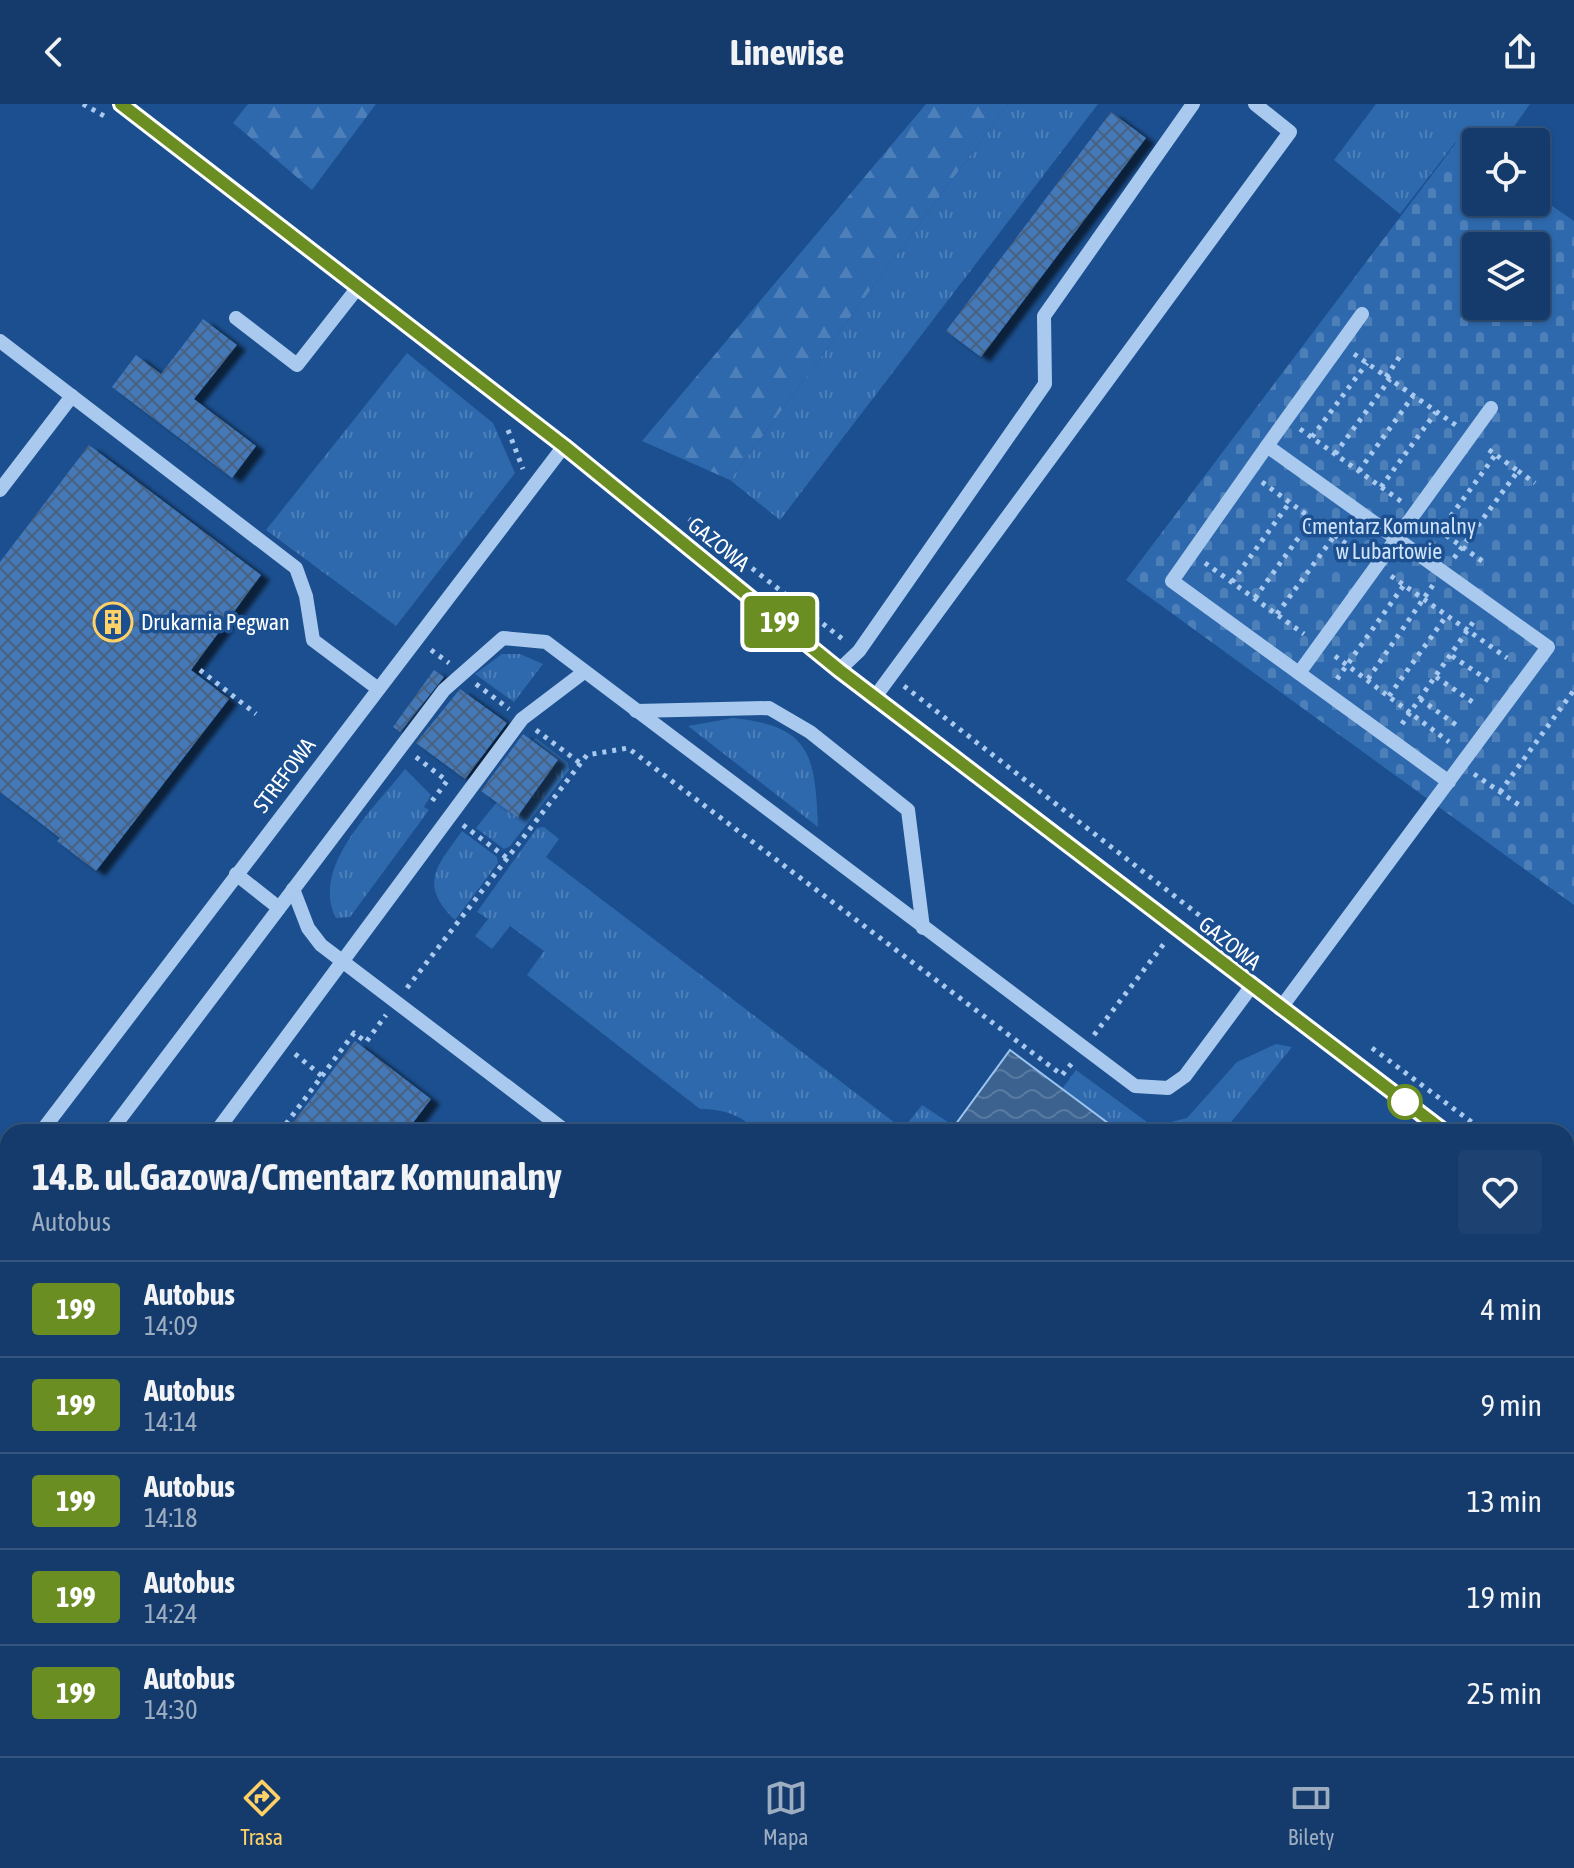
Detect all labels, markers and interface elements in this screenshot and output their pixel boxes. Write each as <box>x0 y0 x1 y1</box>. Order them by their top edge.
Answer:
icon: back <box>32 30 76 74</box>
icon: share <box>1498 30 1542 74</box>
text: Linewise <box>730 31 844 73</box>
map controls <box>1462 128 1550 320</box>
button: locate <box>1462 128 1550 216</box>
button: layers <box>1462 232 1550 320</box>
street label: GAZOWA <box>683 511 755 577</box>
park label: Cmentarz Komunalny w Lubartowie <box>1302 513 1476 564</box>
line badge: 199 <box>734 596 826 648</box>
building icon: Drukarnia Pegwan <box>92 601 134 643</box>
text: 199 <box>760 606 800 638</box>
place label: Drukarnia Pegwan <box>141 609 290 635</box>
street label: STREFOWA <box>247 732 321 818</box>
street label: GAZOWA <box>1194 911 1266 975</box>
unlabelled marker <box>1388 1085 1422 1119</box>
button: heart <box>1458 1150 1542 1234</box>
text: 14.B. ul.Gazowa/Cmentarz Komunalny <box>32 1155 562 1198</box>
text: Autobus <box>32 1207 111 1237</box>
text: Autobus <box>144 1277 235 1311</box>
text: 4 min <box>1481 1292 1542 1326</box>
text: 199 <box>56 1293 96 1325</box>
text: 14:09 <box>144 1311 198 1341</box>
text: Autobus <box>144 1373 235 1407</box>
text: 9 min <box>1481 1388 1542 1422</box>
text: 199 <box>56 1389 96 1421</box>
text: 14:14 <box>144 1407 198 1437</box>
text: Autobus <box>144 1469 235 1503</box>
text: 13 min <box>1467 1484 1542 1518</box>
text: 199 <box>56 1485 96 1517</box>
text: 14:18 <box>144 1503 198 1533</box>
text: Autobus <box>144 1565 235 1599</box>
text: 19 min <box>1467 1580 1542 1614</box>
text: 199 <box>56 1581 96 1613</box>
text: 14:24 <box>144 1599 198 1629</box>
text: Autobus <box>144 1661 235 1695</box>
text: 25 min <box>1467 1676 1542 1710</box>
text: 199 <box>56 1677 96 1709</box>
text: 14:30 <box>144 1695 198 1725</box>
tab: Trasa <box>240 1776 284 1850</box>
tab: Mapa <box>763 1776 809 1850</box>
tab: Bilety <box>1288 1776 1334 1850</box>

